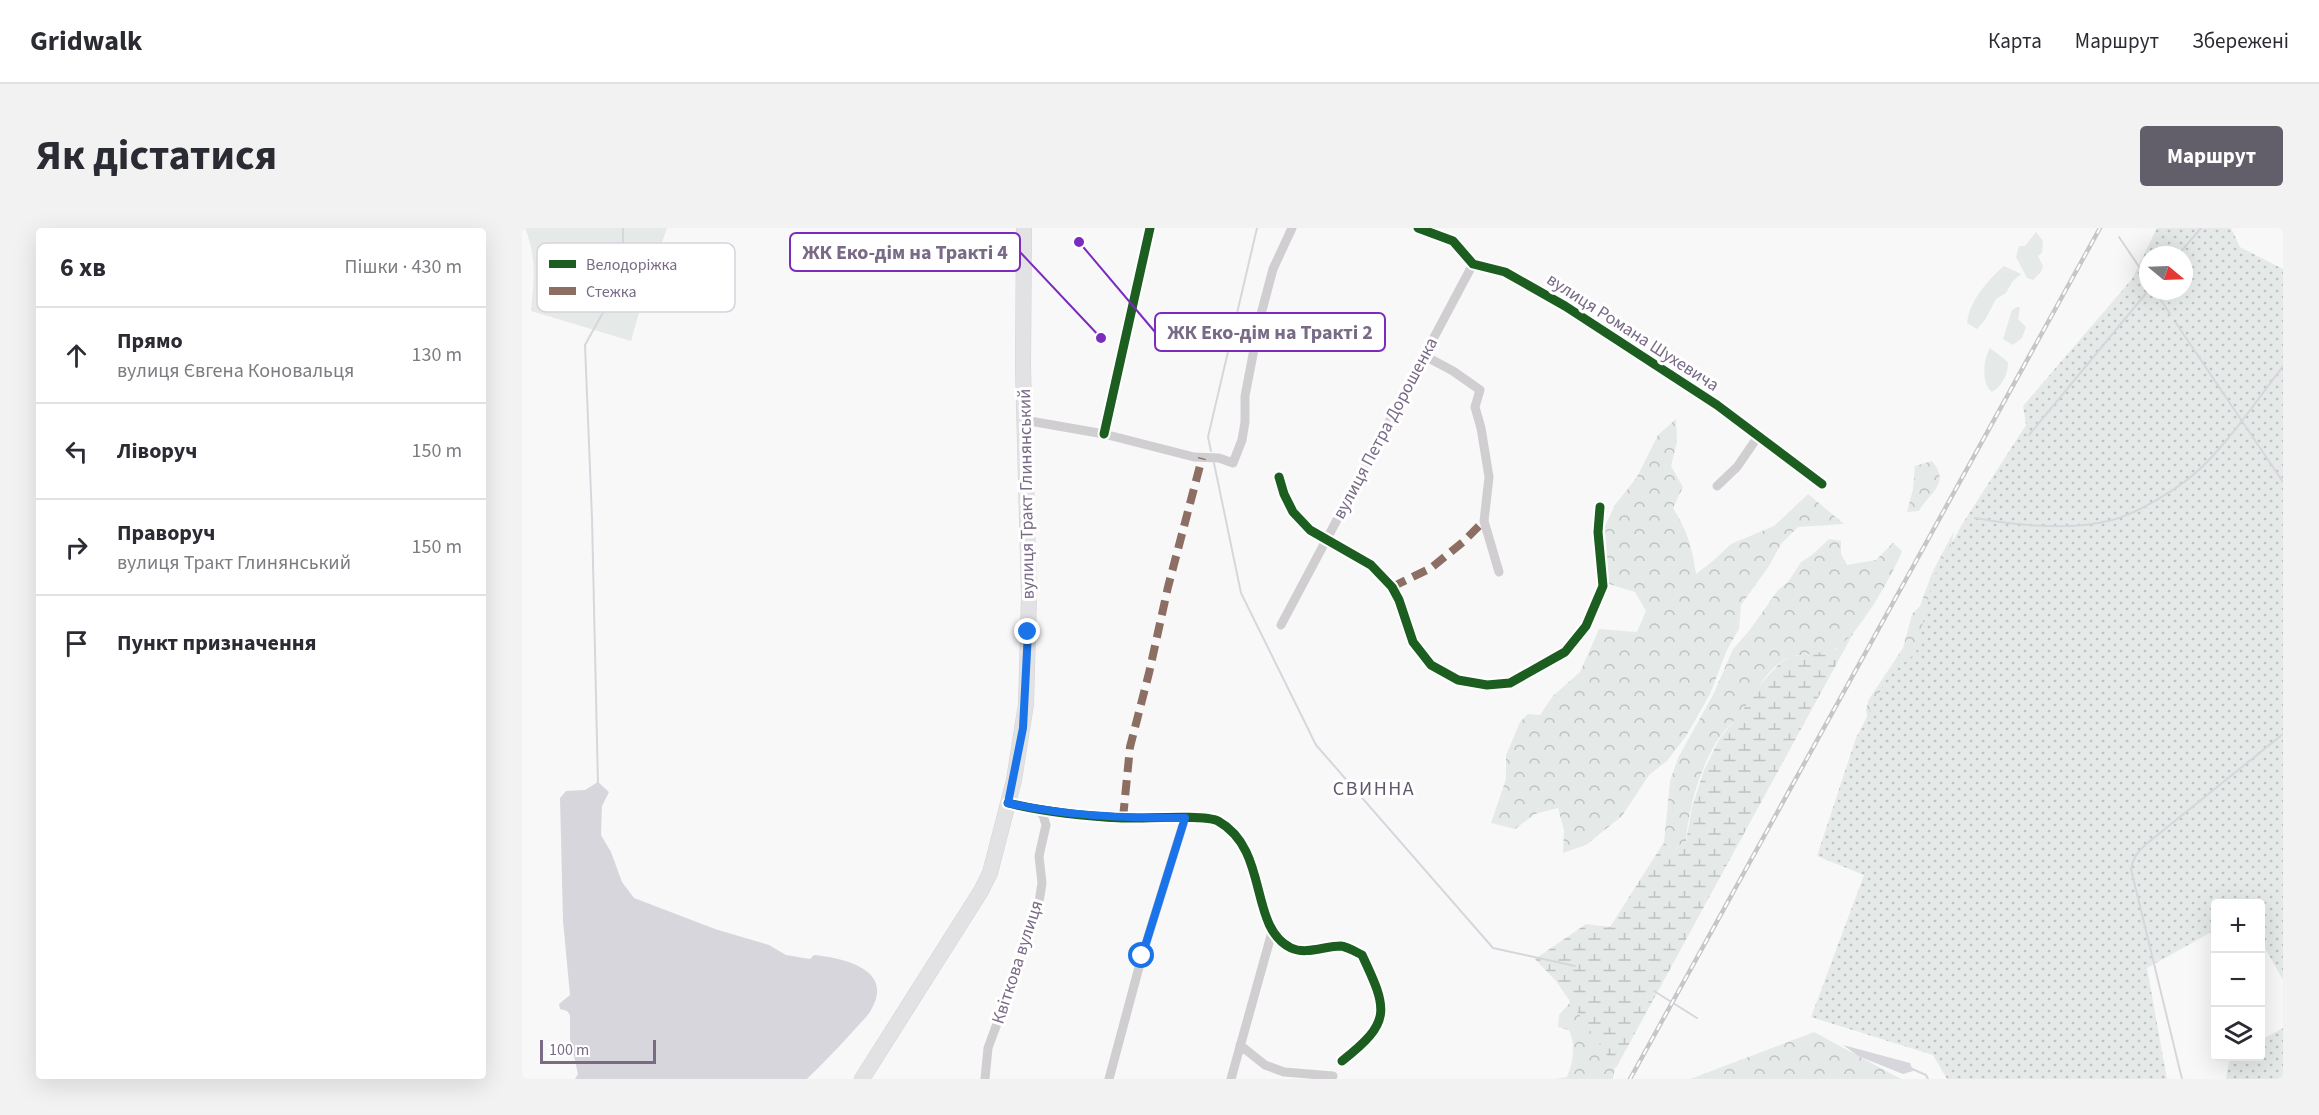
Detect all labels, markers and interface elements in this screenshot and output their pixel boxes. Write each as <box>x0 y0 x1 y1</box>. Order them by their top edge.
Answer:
text: Gridwalk <box>30 21 142 61</box>
text: Карта <box>1988 26 2042 56</box>
text: Маршрут <box>2075 26 2159 56</box>
text: Збережені <box>2192 26 2289 56</box>
text: Як дістатися <box>36 126 277 186</box>
button: Маршрут <box>2140 126 2283 186</box>
callout: ЖК Еко-дім на Тракті 4 <box>790 233 1020 271</box>
text: ЖК Еко-дім на Тракті 4 <box>802 239 1008 267</box>
legend <box>537 243 735 312</box>
north arrow <box>2139 246 2193 300</box>
text: 6 хв <box>60 249 106 286</box>
text: Пішки · 430 m <box>345 253 462 281</box>
text: Велодоріжка <box>586 254 677 276</box>
street label: вулиця Романа Шухевича <box>1542 267 1724 398</box>
text: Стежка <box>586 281 637 303</box>
callout: ЖК Еко-дім на Тракті 2 <box>1155 313 1385 351</box>
text: ЖК Еко-дім на Тракті 2 <box>1167 319 1373 347</box>
text: Прямо <box>117 325 183 357</box>
street label: вулиця Петра Дорошенка <box>1327 333 1444 524</box>
icon: ahead <box>60 339 93 372</box>
text: 130 m <box>412 341 462 369</box>
text: вулиця Євгена Коновальця <box>117 357 354 385</box>
street label: вулиця Тракт Глинянський <box>1012 389 1041 599</box>
icon: left <box>60 435 93 468</box>
text: Ліворуч <box>117 435 197 467</box>
text: 150 m <box>412 437 462 465</box>
text: Праворуч <box>117 517 215 549</box>
icon: right <box>60 531 93 564</box>
text: 150 m <box>412 533 462 561</box>
text: вулиця Тракт Глинянський <box>117 549 351 577</box>
route end <box>1014 618 1040 644</box>
icon: arrive <box>60 627 93 660</box>
text: Пункт призначення <box>117 627 317 659</box>
district label: СВИННА <box>1333 775 1415 803</box>
street label: Квіткова вулиця <box>986 897 1049 1027</box>
map controls <box>2211 899 2265 1061</box>
button: + <box>2211 899 2265 953</box>
route start <box>1128 942 1154 968</box>
button: − <box>2211 953 2265 1007</box>
button: layers <box>2211 1007 2265 1061</box>
scale bar <box>540 1037 656 1064</box>
text: 100 m <box>549 1039 589 1061</box>

